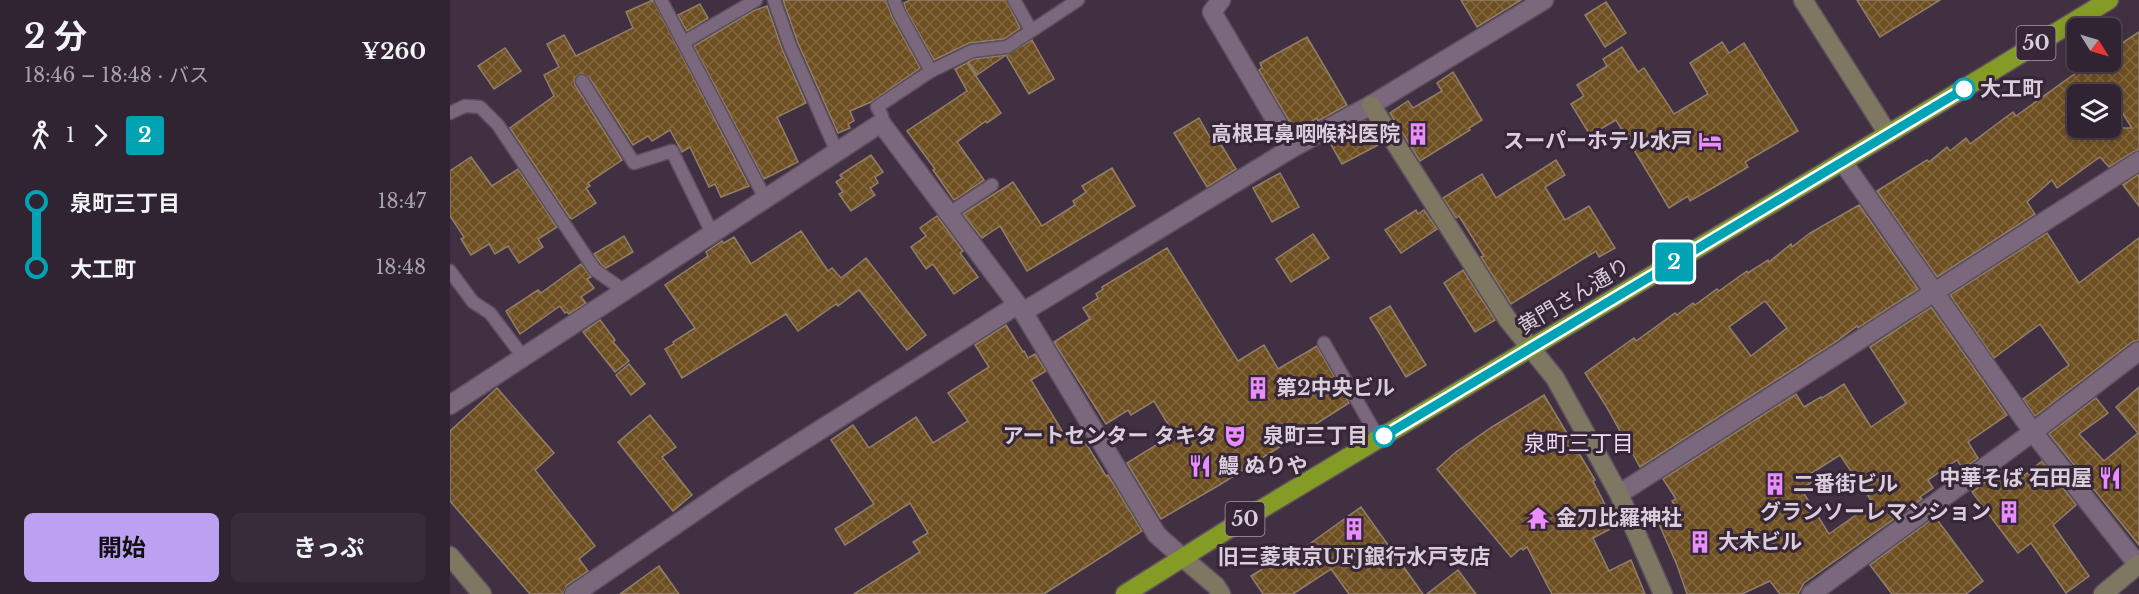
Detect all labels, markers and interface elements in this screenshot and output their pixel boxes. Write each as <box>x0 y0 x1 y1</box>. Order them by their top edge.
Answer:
text: 2 分 <box>24 16 87 57</box>
north arrow <box>2067 18 2121 72</box>
map controls <box>2067 18 2121 138</box>
road number: 50 <box>2016 26 2056 60</box>
text: ¥260 <box>362 38 426 65</box>
text: 18:46 – 18:48 · バス <box>24 63 209 87</box>
place label: 大工町 <box>1980 76 2043 102</box>
marker: 大工町 <box>1953 78 1975 100</box>
button: layers <box>2067 84 2121 138</box>
icon: walk <box>24 119 57 152</box>
icon: forward <box>84 119 117 152</box>
place label: 高根耳鼻咽喉科医院 <box>1211 121 1400 147</box>
building icon: 高根耳鼻咽喉科医院 <box>1405 121 1431 147</box>
text: 2 <box>138 122 152 148</box>
text: 1 <box>66 123 75 147</box>
place label: スーパーホテル水戸 <box>1503 128 1692 154</box>
hotel icon: スーパーホテル水戸 <box>1697 128 1723 154</box>
text: 18:47 <box>378 189 426 213</box>
text: 泉町三丁目 <box>70 190 180 217</box>
line badge: 2 <box>1654 242 1694 282</box>
text: 2 <box>1667 249 1681 275</box>
street label: 黄門さん通り <box>1513 252 1635 340</box>
text: 18:48 <box>375 255 426 279</box>
text: 大工町 <box>70 256 136 283</box>
building icon: 第2中央ビル <box>1245 375 1271 401</box>
place label: 第2中央ビル <box>1276 375 1395 401</box>
place label: アートセンター タキタ <box>1003 423 1217 449</box>
theatre icon: アートセンター タキタ <box>1222 423 1248 449</box>
place label: 泉町三丁目 <box>1263 423 1368 449</box>
marker: 泉町三丁目 <box>1373 425 1395 447</box>
district label: 泉町三丁目 <box>1524 430 1634 457</box>
restaurant icon: 鰻 ぬりや <box>1187 453 1213 479</box>
place label: 鰻 ぬりや <box>1218 453 1308 479</box>
place label: 中華そば 石田屋 <box>1939 465 2092 491</box>
restaurant icon: 中華そば 石田屋 <box>2097 465 2123 491</box>
building icon: 二番街ビル <box>1762 471 1788 497</box>
place label: 二番街ビル <box>1793 471 1898 497</box>
place label: グランソーレマンション <box>1760 499 1991 525</box>
building icon: グランソーレマンション <box>1996 499 2022 525</box>
road number: 50 <box>1226 502 1264 536</box>
temple icon: 金刀比羅神社 <box>1525 505 1551 531</box>
place label: 金刀比羅神社 <box>1556 505 1682 531</box>
button: 開始 <box>24 513 219 582</box>
button: きっぷ <box>231 513 426 582</box>
building icon: 旧三菱東京UFJ銀行水戸支店 <box>1341 516 1367 542</box>
building icon: 大木ビル <box>1687 529 1713 555</box>
place label: 大木ビル <box>1718 529 1802 555</box>
place label: 旧三菱東京UFJ銀行水戸支店 <box>1218 544 1490 570</box>

